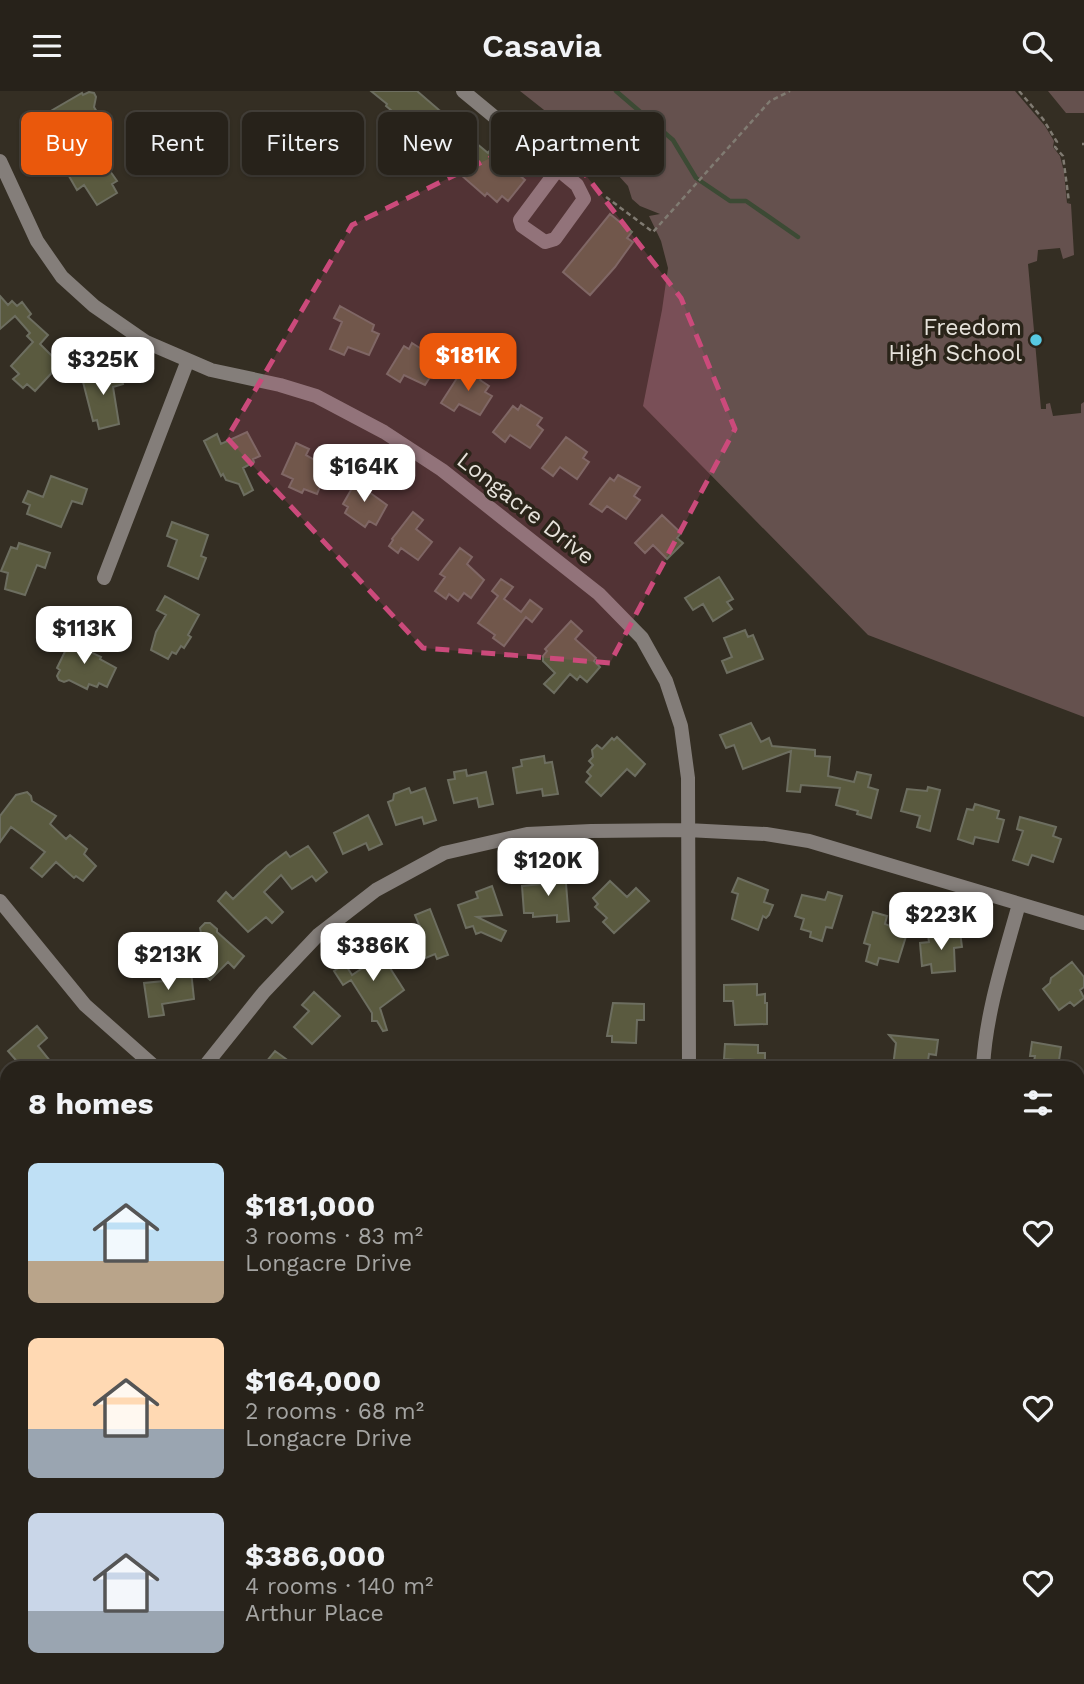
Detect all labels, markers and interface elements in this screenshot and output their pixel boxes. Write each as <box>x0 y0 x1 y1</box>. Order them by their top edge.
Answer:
icon: menu <box>28 27 66 65</box>
text: Casavia <box>482 27 602 65</box>
icon: search <box>1018 27 1056 65</box>
chip: Buy <box>21 112 112 175</box>
chip: Rent <box>126 112 228 175</box>
chip: Filters <box>242 112 364 175</box>
chip: New <box>378 112 477 175</box>
chip: Apartment <box>491 112 664 175</box>
place label: Freedom High School <box>888 314 1022 367</box>
marker: Freedom High School <box>1028 332 1044 348</box>
pin: $181K <box>419 334 517 393</box>
pin: $325K <box>54 337 152 397</box>
text: $181K <box>436 342 500 369</box>
text: $325K <box>67 346 139 373</box>
pin: $164K <box>315 445 413 504</box>
street label: Longacre Drive <box>452 446 600 570</box>
text: $164K <box>329 453 399 480</box>
pin: $113K <box>35 607 133 666</box>
text: $113K <box>52 615 116 642</box>
pin: $120K <box>499 839 597 898</box>
text: $120K <box>513 847 583 874</box>
pin: $223K <box>892 893 990 952</box>
text: $223K <box>905 901 977 928</box>
pin: $386K <box>324 923 422 983</box>
text: $386K <box>337 932 409 959</box>
pin: $213K <box>119 933 217 992</box>
text: $213K <box>134 941 202 968</box>
icon: filters <box>1019 1084 1057 1122</box>
text: 8 homes <box>28 1086 154 1121</box>
text: $181,000 <box>245 1188 375 1223</box>
icon: home <box>84 1191 168 1275</box>
icon: heart <box>1019 1214 1057 1252</box>
text: 3 rooms · 83 m² <box>245 1223 423 1250</box>
text: Longacre Drive <box>245 1250 412 1277</box>
text: $164,000 <box>245 1363 381 1398</box>
icon: home <box>84 1366 168 1450</box>
icon: heart <box>1019 1389 1057 1427</box>
text: 2 rooms · 68 m² <box>245 1398 424 1425</box>
text: Longacre Drive <box>245 1425 412 1452</box>
text: $386,000 <box>245 1538 386 1573</box>
icon: home <box>84 1541 168 1625</box>
icon: heart <box>1019 1564 1057 1602</box>
text: 4 rooms · 140 m² <box>245 1573 433 1600</box>
text: Arthur Place <box>245 1600 384 1627</box>

